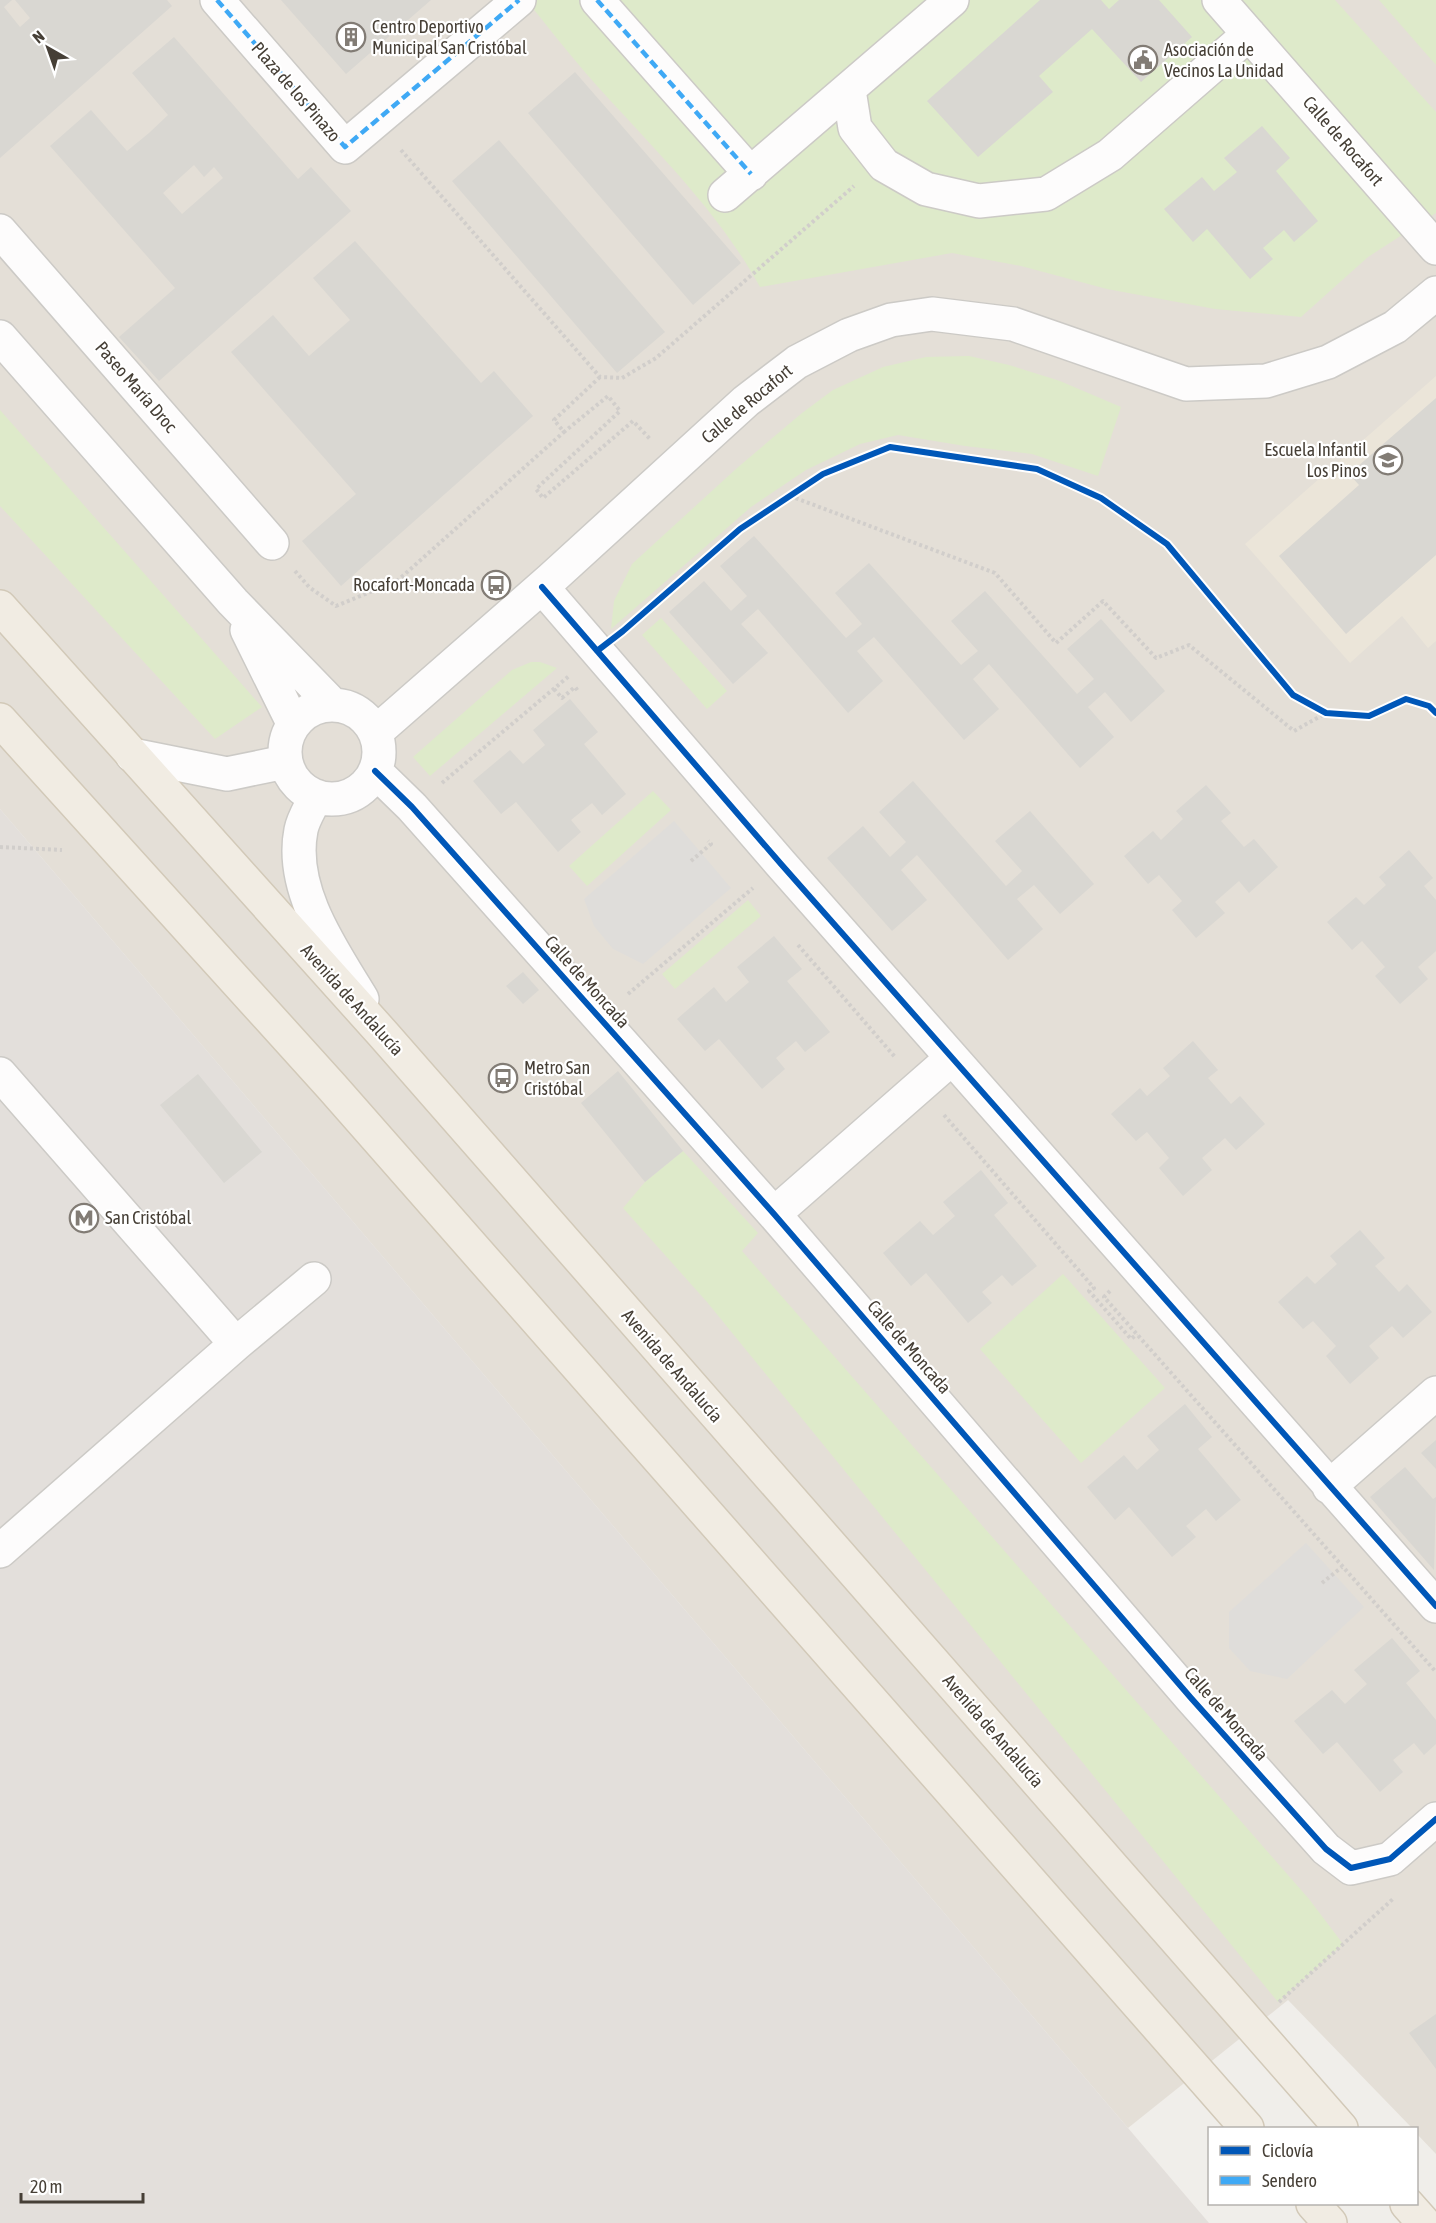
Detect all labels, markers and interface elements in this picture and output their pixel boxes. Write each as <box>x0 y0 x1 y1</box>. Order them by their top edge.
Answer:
place label: Centro Deportivo Municipal San Cristóbal <box>372 16 527 58</box>
north arrow <box>18 18 78 78</box>
building icon: Centro Deportivo Municipal San Cristóbal <box>335 21 367 53</box>
text: N <box>29 27 48 46</box>
street label: Plaza de los Pinazo <box>248 38 345 146</box>
place label: Asociación de Vecinos La Unidad <box>1164 39 1284 81</box>
public building icon: Asociación de Vecinos La Unidad <box>1127 44 1159 76</box>
street label: Calle de Rocafort <box>1299 92 1388 190</box>
street label: Paseo María Droc <box>91 337 182 437</box>
street label: Calle de Rocafort <box>697 360 796 448</box>
place label: Escuela Infantil Los Pinos <box>1264 439 1367 481</box>
school or university icon: Escuela Infantil Los Pinos <box>1372 444 1404 476</box>
bus stop icon: Rocafort-Moncada <box>480 569 512 601</box>
place label: Rocafort-Moncada <box>353 574 475 595</box>
street label: Calle de Moncada <box>540 931 634 1032</box>
street label: Avenida de Andalucía <box>297 940 408 1060</box>
place label: Metro San Cristóbal <box>524 1057 590 1099</box>
bus stop icon: Metro San Cristóbal <box>487 1062 519 1094</box>
metro station icon: San Cristóbal <box>68 1202 100 1234</box>
place label: San Cristóbal <box>105 1207 191 1228</box>
street label: Calle de Moncada <box>863 1296 956 1398</box>
street label: Avenida de Andalucía <box>618 1305 727 1426</box>
street label: Calle de Moncada <box>1180 1663 1273 1765</box>
street label: Avenida de Andalucía <box>939 1670 1048 1791</box>
legend <box>1208 2127 1418 2205</box>
text: Ciclovía <box>1262 2140 1314 2161</box>
scale bar <box>21 2166 142 2204</box>
text: Sendero <box>1262 2170 1317 2191</box>
text: 20 m <box>30 2176 62 2197</box>

